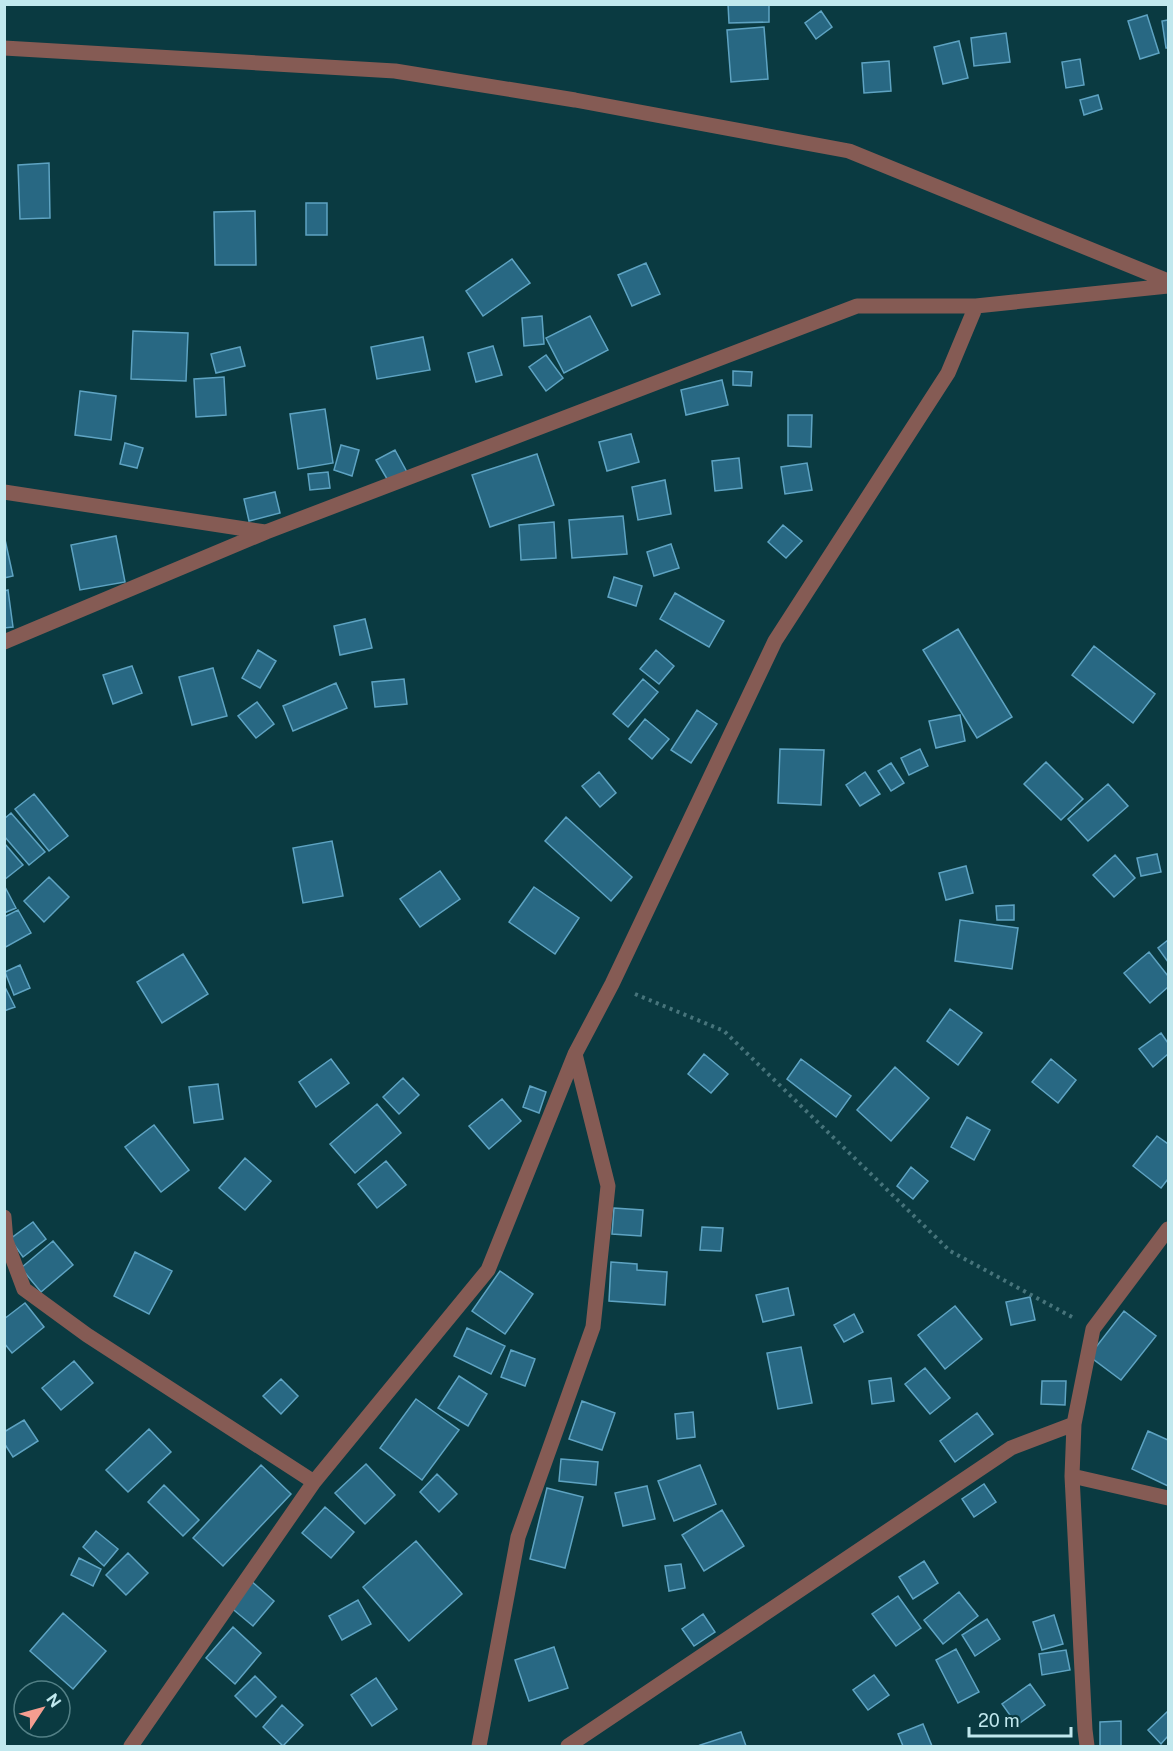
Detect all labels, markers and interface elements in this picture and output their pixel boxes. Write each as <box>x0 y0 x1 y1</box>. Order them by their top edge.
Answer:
north arrow <box>12 1679 72 1739</box>
text: N <box>42 1690 65 1711</box>
scale bar <box>969 1700 1071 1738</box>
text: 20 m <box>978 1710 1020 1731</box>

